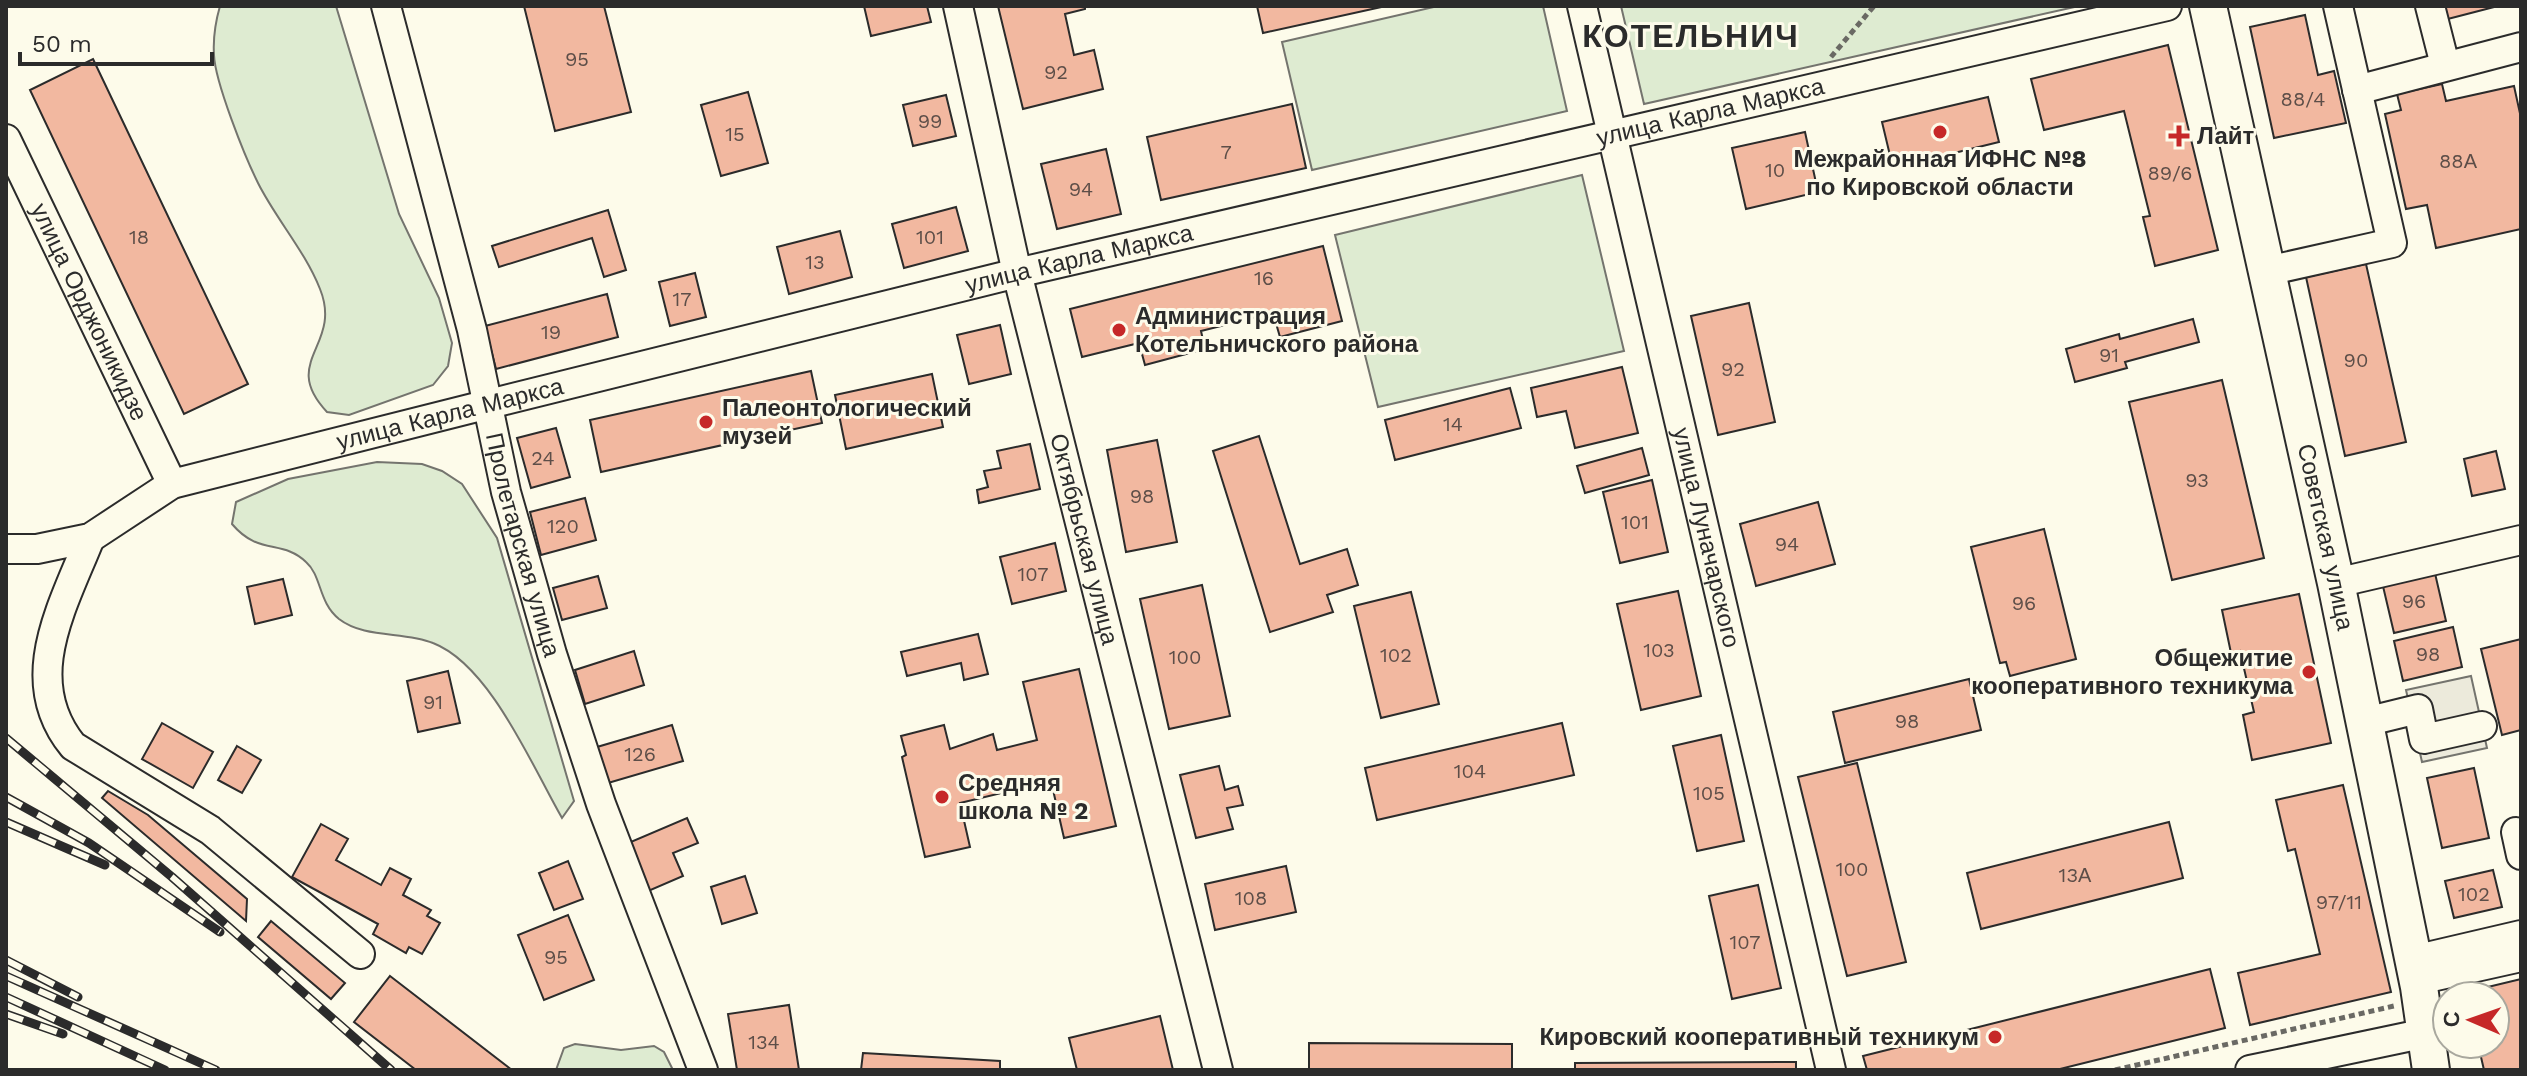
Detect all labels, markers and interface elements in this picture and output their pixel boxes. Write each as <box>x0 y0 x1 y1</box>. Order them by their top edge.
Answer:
scale bar <box>20 16 212 66</box>
district label: КОТЕЛЬНИЧ <box>1582 17 1800 55</box>
text: 50 m <box>32 30 92 58</box>
house number: 95 <box>565 47 589 71</box>
house number: 92 <box>1044 60 1068 84</box>
street label: улица Карла Маркса <box>1594 72 1827 152</box>
house number: 88/4 <box>2281 87 2325 111</box>
house number: 99 <box>918 109 942 133</box>
house number: 15 <box>725 122 745 146</box>
place label: Лайт <box>2197 122 2255 150</box>
marker: Межрайонная ИФНС №8 по Кировской области <box>1931 123 1949 141</box>
marker: Лайт <box>2168 125 2190 147</box>
house number: 7 <box>1220 140 1232 164</box>
place label: Межрайонная ИФНС №8 по Кировской области <box>1794 145 2086 201</box>
house number: 88А <box>2439 149 2478 173</box>
house number: 10 <box>1765 158 1785 182</box>
house number: 89/6 <box>2148 161 2192 185</box>
house number: 94 <box>1069 177 1093 201</box>
street label: улица Орджоникидзе <box>25 199 153 425</box>
street label: улица Карла Маркса <box>963 218 1196 299</box>
house number: 18 <box>129 225 149 249</box>
house number: 101 <box>916 225 944 249</box>
house number: 13 <box>805 250 825 274</box>
house number: 16 <box>1254 266 1274 290</box>
house number: 17 <box>672 287 692 311</box>
place label: Администрация Котельничского района <box>1135 302 1419 358</box>
house number: 19 <box>541 320 561 344</box>
marker: Администрация Котельничского района <box>1110 321 1128 339</box>
house number: 91 <box>2099 343 2119 367</box>
house number: 90 <box>2344 348 2368 372</box>
house number: 92 <box>1721 357 1745 381</box>
street label: улица Карла Маркса <box>334 372 567 456</box>
place label: Палеонтологический музей <box>722 394 972 450</box>
house number: 14 <box>1443 412 1463 436</box>
marker: Палеонтологический музей <box>697 413 715 431</box>
street label: улица Луначарского <box>1667 425 1746 651</box>
street label: Пролетарская улица <box>480 430 566 661</box>
street label: Октябрьская улица <box>1044 431 1124 648</box>
street label: Советская улица <box>2292 441 2360 633</box>
house number: 24 <box>531 446 555 470</box>
house number: 93 <box>2185 468 2209 492</box>
house number: 98 <box>1130 484 1154 508</box>
house number: 101 <box>1621 510 1649 534</box>
house number: 120 <box>547 514 579 538</box>
house number: 94 <box>1775 532 1799 556</box>
house number: 107 <box>1017 562 1049 586</box>
house number: 96 <box>2402 589 2426 613</box>
house number: 96 <box>2012 591 2036 615</box>
house number: 103 <box>1643 638 1675 662</box>
house number: 98 <box>2416 642 2440 666</box>
house number: 102 <box>1380 643 1412 667</box>
place label: Общежитие кооперативного техникума <box>1971 644 2294 700</box>
house number: 100 <box>1169 645 1201 669</box>
marker: Общежитие кооперативного техникума <box>2300 663 2318 681</box>
house number: 91 <box>423 690 443 714</box>
house number: 98 <box>1895 709 1919 733</box>
house number: 126 <box>624 742 656 766</box>
house number: 104 <box>1454 759 1486 783</box>
place label: Средняя школа № 2 <box>958 769 1088 825</box>
house number: 105 <box>1693 781 1725 805</box>
marker: Средняя школа № 2 <box>933 788 951 806</box>
house number: 100 <box>1836 857 1868 881</box>
house number: 13А <box>2059 863 2092 887</box>
house number: 102 <box>2458 882 2490 906</box>
house number: 108 <box>1235 886 1267 910</box>
house number: 97/11 <box>2316 890 2362 914</box>
house number: 107 <box>1729 930 1761 954</box>
house number: 95 <box>544 945 568 969</box>
north arrow <box>2431 980 2511 1060</box>
text: С <box>2439 1011 2464 1028</box>
place label: Кировский кооперативный техникум <box>1539 1023 1979 1051</box>
marker: Кировский кооперативный техникум <box>1986 1028 2004 1046</box>
house number: 134 <box>748 1030 780 1054</box>

